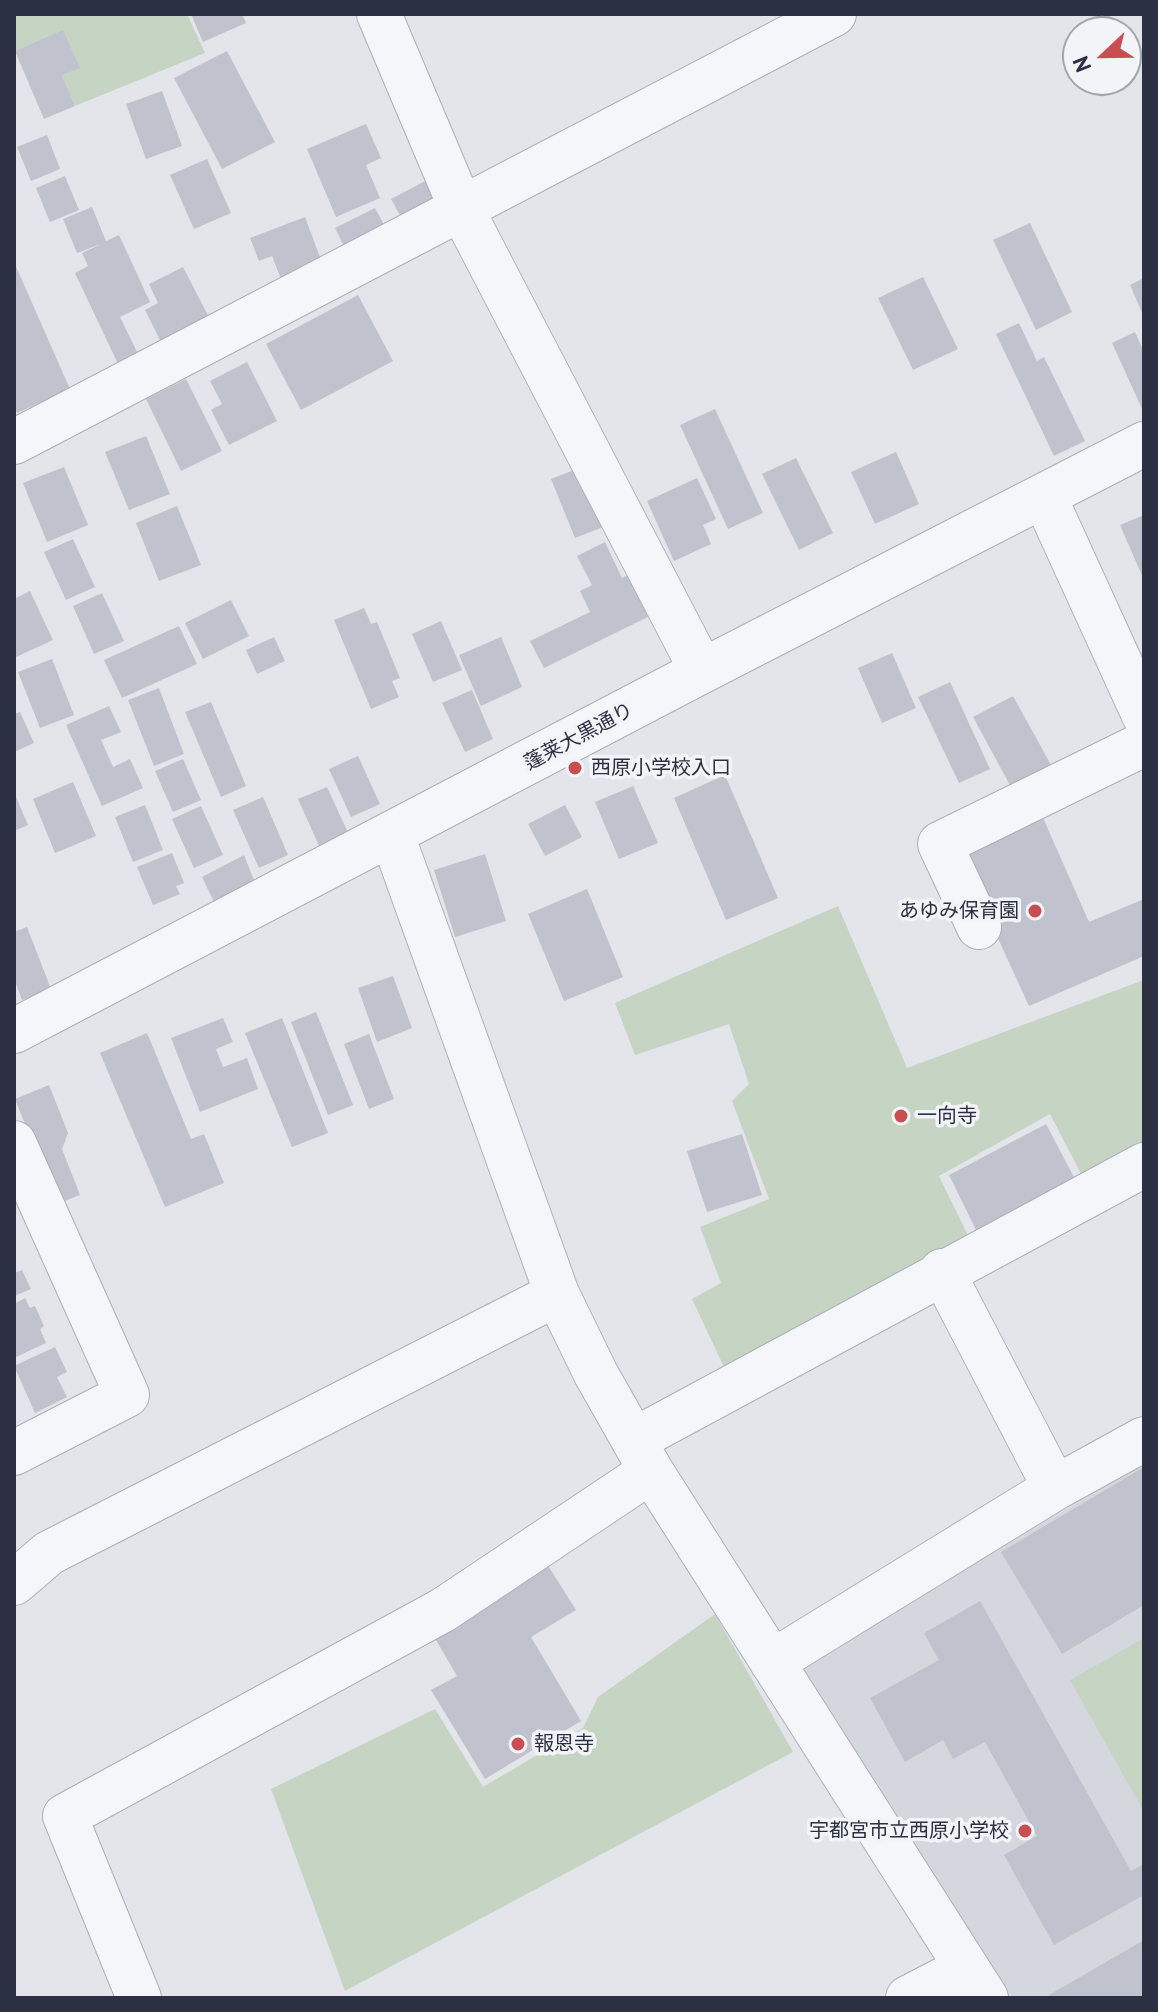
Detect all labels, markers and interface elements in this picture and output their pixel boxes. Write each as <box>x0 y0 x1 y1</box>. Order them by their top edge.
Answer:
north arrow <box>1062 16 1142 96</box>
text: N <box>1066 52 1097 76</box>
street label: 蓬莱大黒通り <box>520 698 638 776</box>
place label: 西原小学校入口 <box>591 756 731 780</box>
marker: 西原小学校入口 <box>566 759 584 777</box>
place label: あゆみ保育園 <box>899 899 1019 923</box>
marker: あゆみ保育園 <box>1026 902 1044 920</box>
place label: 一向寺 <box>917 1104 977 1128</box>
marker: 一向寺 <box>892 1107 910 1125</box>
place label: 報恩寺 <box>534 1732 594 1756</box>
marker: 報恩寺 <box>509 1735 527 1753</box>
place label: 宇都宮市立西原小学校 <box>809 1819 1009 1843</box>
marker: 宇都宮市立西原小学校 <box>1016 1822 1034 1840</box>

